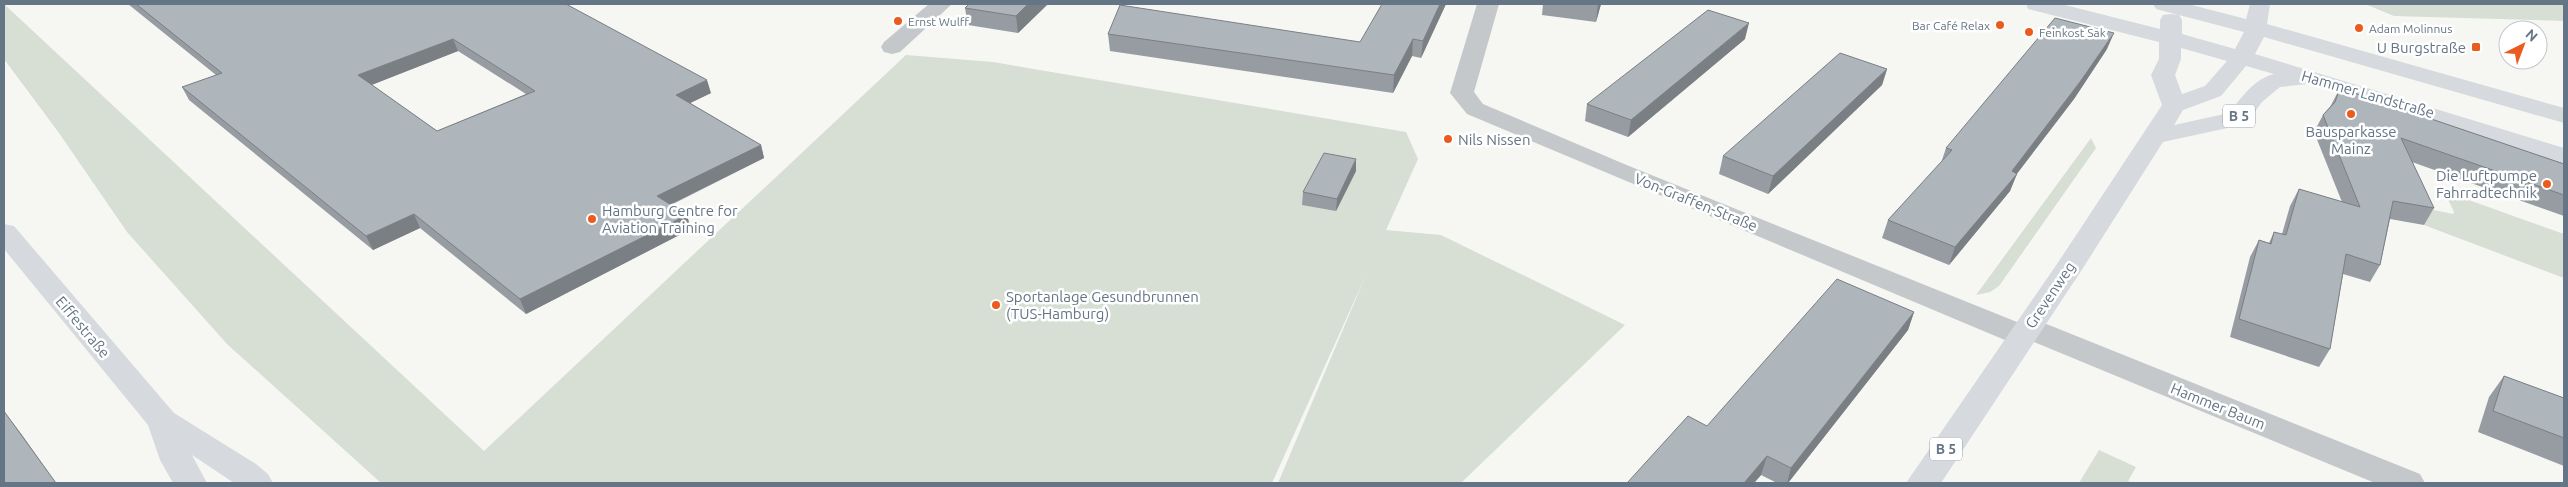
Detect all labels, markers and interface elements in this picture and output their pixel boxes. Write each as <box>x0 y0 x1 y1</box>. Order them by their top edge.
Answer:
marker: Ernst Wulff <box>892 15 904 27</box>
place label: Ernst Wulff <box>908 15 970 28</box>
place label: Bar Café Relax <box>1912 19 1990 32</box>
marker: Bar Café Relax <box>1994 19 2006 31</box>
north arrow <box>2498 20 2548 70</box>
marker: Adam Molinnus <box>2353 22 2365 34</box>
place label: Adam Molinnus <box>2369 22 2452 35</box>
marker: Feinkost Sak <box>2023 26 2035 38</box>
place label: Feinkost Sak <box>2039 26 2106 39</box>
text: N <box>2522 26 2541 45</box>
place label: U Burgstraße <box>2377 39 2466 56</box>
marker: U Burgstraße <box>2470 41 2482 53</box>
street label: Hammer Landstraße <box>2300 67 2436 121</box>
road number: B 5 <box>2223 104 2255 128</box>
marker: Bausparkasse Mainz <box>2345 108 2357 120</box>
place label: Bausparkasse Mainz <box>2305 123 2397 157</box>
place label: Nils Nissen <box>1458 131 1530 148</box>
marker: Nils Nissen <box>1442 133 1454 145</box>
place label: Die Luftpumpe Fahrradtechnik <box>2436 167 2537 201</box>
street label: Von-Graffen-Straße <box>1632 170 1760 234</box>
marker: Die Luftpumpe Fahrradtechnik <box>2541 178 2553 190</box>
place label: Hamburg Centre for Aviation Training <box>602 202 738 236</box>
marker: Hamburg Centre for Aviation Training <box>586 213 598 225</box>
street label: Grevenweg <box>2022 259 2078 331</box>
place label: Sportanlage Gesundbrunnen (TUS-Hamburg) <box>1006 288 1199 322</box>
street label: Eiffestraße <box>52 293 114 361</box>
marker: Sportanlage Gesundbrunnen (TUS-Hamburg) <box>990 299 1002 311</box>
street label: Hammer Baum <box>2168 379 2268 433</box>
road number: B 5 <box>1930 438 1962 460</box>

